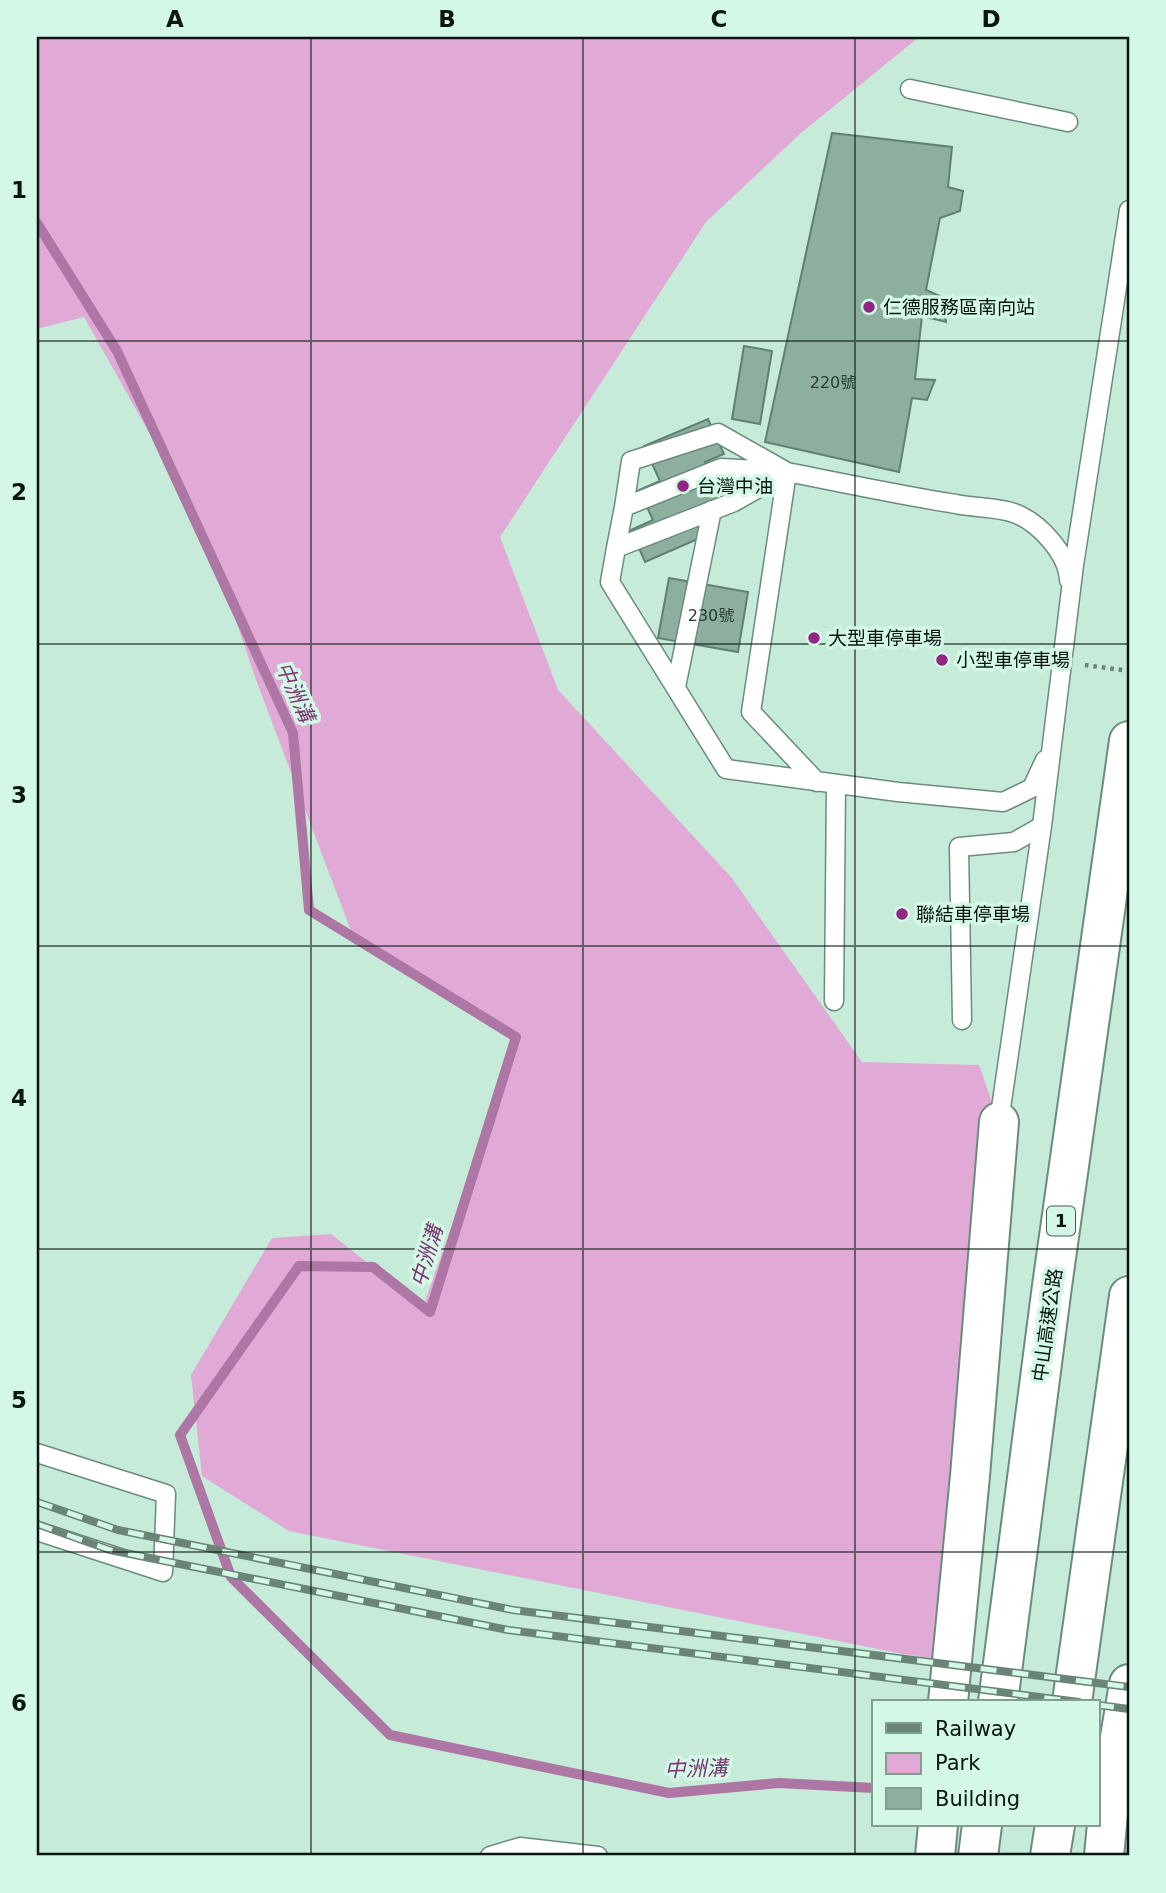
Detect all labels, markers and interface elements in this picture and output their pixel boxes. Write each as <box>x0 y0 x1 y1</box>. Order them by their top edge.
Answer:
text: A <box>166 6 184 32</box>
text: B <box>438 6 456 32</box>
text: C <box>711 6 727 32</box>
text: D <box>981 6 1001 32</box>
text: 1 <box>11 177 27 203</box>
place label: 仁德服務區南向站 <box>883 296 1035 318</box>
marker: 仁德服務區南向站 <box>861 299 877 315</box>
house number: 220號 <box>810 373 856 392</box>
place label: 台灣中油 <box>697 475 773 497</box>
marker: 台灣中油 <box>675 478 691 494</box>
text: 2 <box>11 479 27 505</box>
house number: 230號 <box>688 606 734 625</box>
place label: 大型車停車場 <box>828 627 942 649</box>
marker: 大型車停車場 <box>806 630 822 646</box>
place label: 小型車停車場 <box>956 649 1070 671</box>
marker: 小型車停車場 <box>934 652 950 668</box>
water label: 中洲溝 <box>271 658 320 728</box>
text: 3 <box>11 782 27 808</box>
place label: 聯結車停車場 <box>916 903 1030 925</box>
marker: 聯結車停車場 <box>894 906 910 922</box>
text: 4 <box>11 1085 27 1111</box>
road number: 1 <box>1047 1206 1075 1236</box>
water label: 中洲溝 <box>406 1219 449 1290</box>
street label: 中山高速公路 <box>1028 1267 1066 1383</box>
text: 5 <box>11 1387 27 1413</box>
text: 6 <box>11 1690 27 1716</box>
legend <box>872 1700 1100 1826</box>
text: Railway <box>935 1717 1016 1741</box>
text: Park <box>935 1751 981 1775</box>
water label: 中洲溝 <box>664 1756 731 1782</box>
text: Building <box>935 1787 1020 1811</box>

